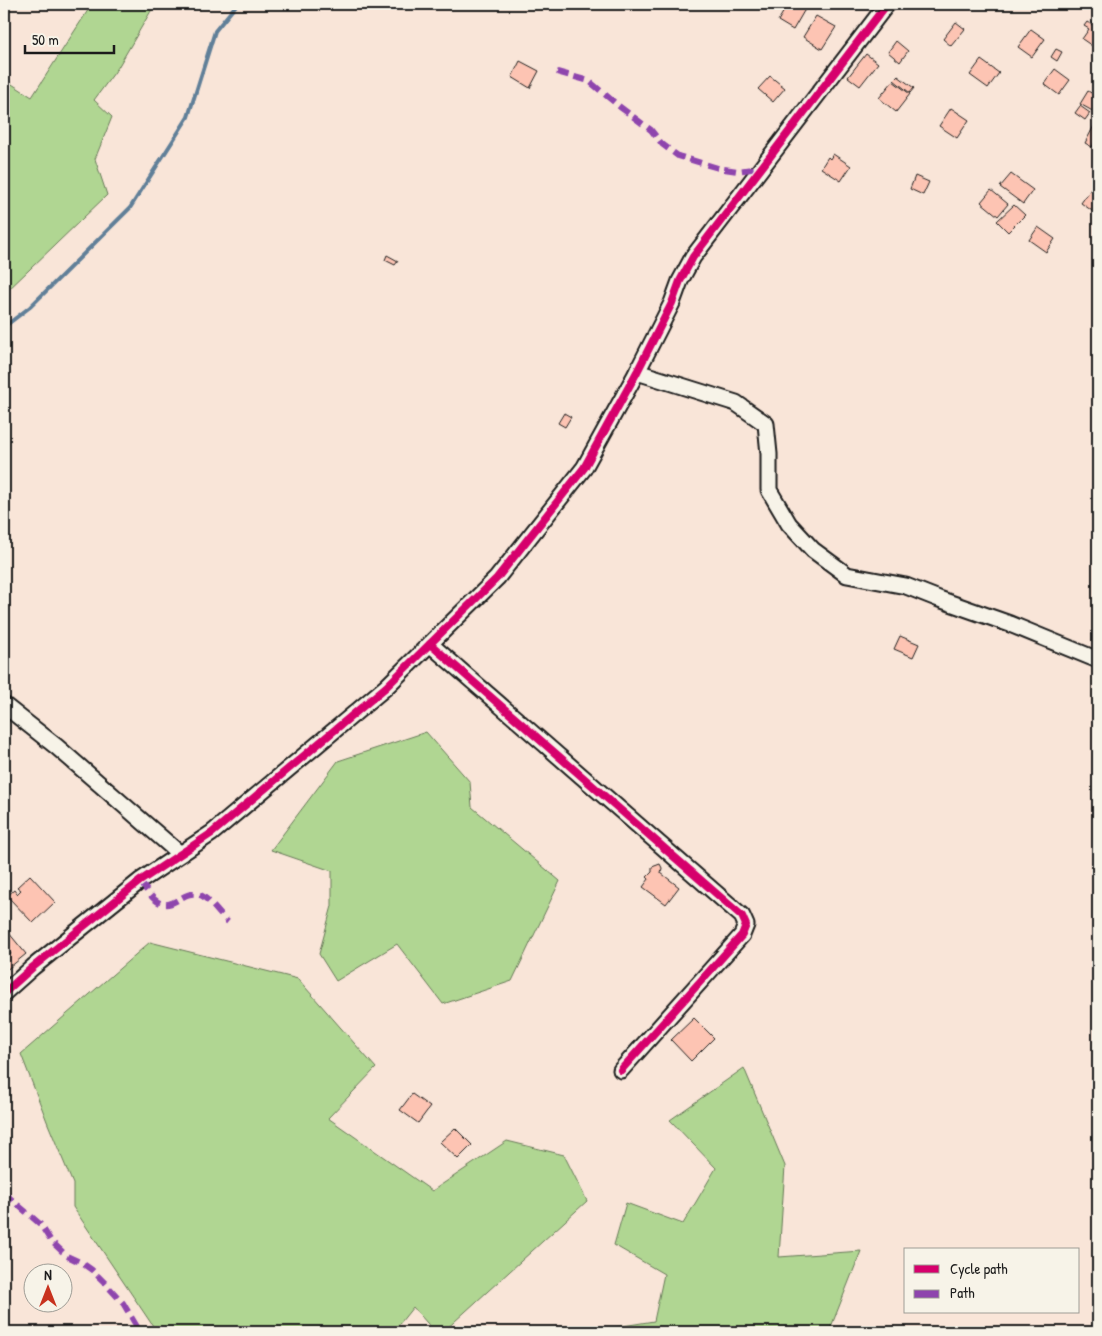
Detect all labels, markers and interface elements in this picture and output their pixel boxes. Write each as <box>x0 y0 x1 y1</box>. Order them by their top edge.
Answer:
scale bar <box>25 22 114 54</box>
text: 50 m <box>32 29 59 50</box>
legend <box>904 1248 1080 1314</box>
text: Cycle path <box>950 1258 1008 1279</box>
north arrow <box>22 1264 72 1314</box>
text: N <box>44 1265 52 1284</box>
text: Path <box>950 1282 975 1303</box>

